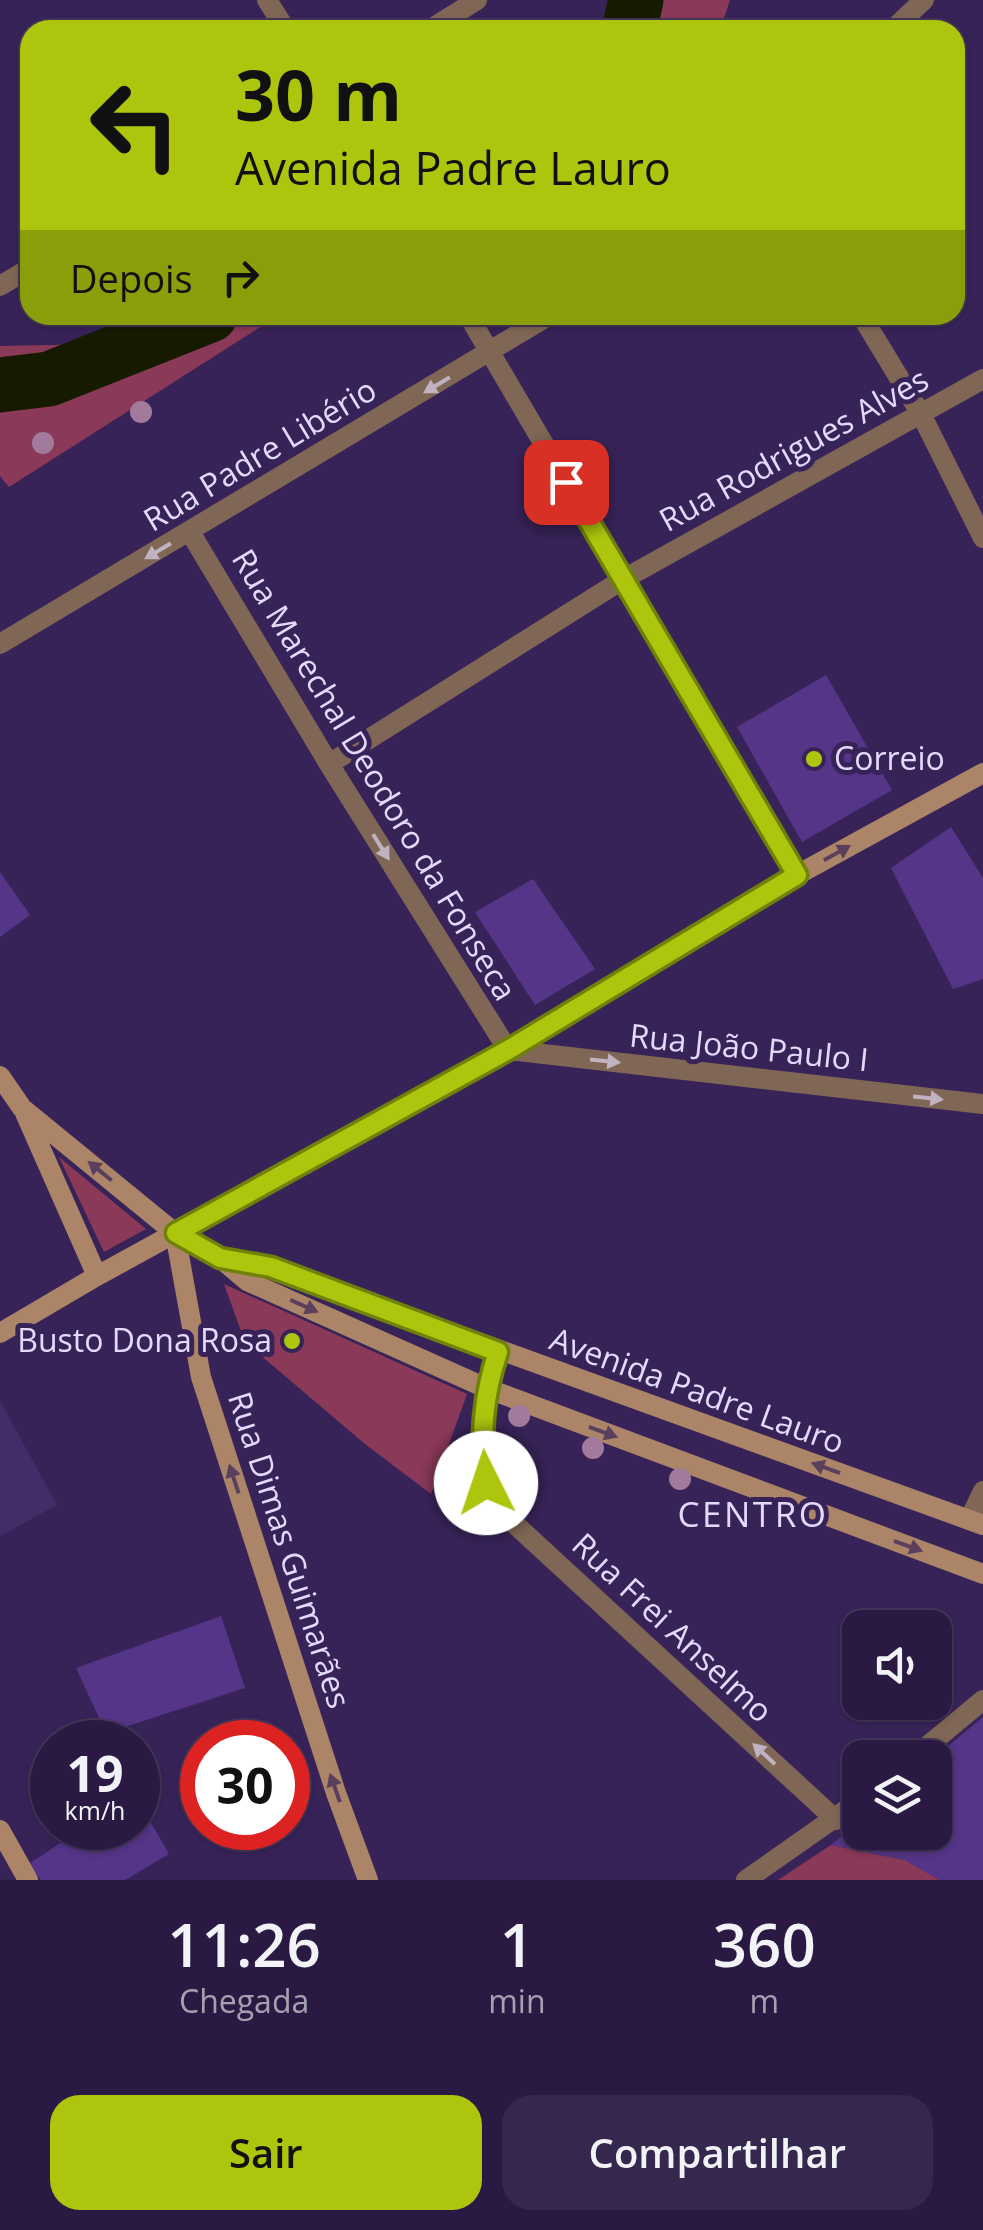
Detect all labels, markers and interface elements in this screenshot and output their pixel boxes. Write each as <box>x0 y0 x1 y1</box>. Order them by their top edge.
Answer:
text: 30 m <box>235 46 402 142</box>
icon: left <box>70 60 200 190</box>
text: Avenida Padre Lauro <box>235 137 671 198</box>
icon: right <box>213 250 268 305</box>
text: Depois <box>70 252 193 304</box>
street label: Rua Rodrigues Alves <box>651 357 935 541</box>
street label: Rua Padre Libério <box>135 367 384 540</box>
one-way arrow <box>423 376 451 393</box>
pin <box>524 440 609 525</box>
icon: arrive <box>539 455 594 510</box>
street label: Rua Marechal Deodoro da Fonseca <box>223 541 527 1008</box>
one-way arrow <box>144 542 172 559</box>
place label: Correio <box>834 736 945 779</box>
marker: Correio <box>803 748 825 770</box>
one-way arrow <box>372 833 389 861</box>
one-way arrow <box>822 845 851 862</box>
street label: Rua João Paulo I <box>628 1013 871 1080</box>
one-way arrow <box>589 1053 621 1069</box>
one-way arrow <box>912 1090 944 1106</box>
one-way arrow <box>87 1161 113 1182</box>
one-way arrow <box>289 1298 319 1314</box>
street label: Avenida Padre Lauro <box>545 1316 851 1463</box>
place label: Busto Dona Rosa <box>17 1318 272 1361</box>
marker: Busto Dona Rosa <box>281 1330 303 1352</box>
street label: Rua Dimas Guimarães <box>219 1386 362 1713</box>
one-way arrow <box>589 1425 619 1440</box>
position arrow <box>434 1431 538 1535</box>
one-way arrow <box>810 1460 840 1475</box>
one-way arrow <box>226 1464 241 1494</box>
district label: CENTRO <box>678 1490 828 1537</box>
street label: Rua Frei Anselmo <box>563 1523 783 1731</box>
one-way arrow <box>893 1538 923 1554</box>
map controls <box>842 1610 952 1850</box>
button: sound <box>842 1610 952 1720</box>
speed limit sign: 30 <box>180 1720 310 1850</box>
text: 19 <box>66 1739 124 1807</box>
button: layers <box>842 1740 952 1850</box>
one-way arrow <box>752 1743 776 1766</box>
one-way arrow <box>326 1773 341 1803</box>
text: km/h <box>65 1793 125 1827</box>
text: 11:26 <box>167 1903 321 1985</box>
text: 1 <box>500 1903 534 1985</box>
text: 360 <box>713 1903 816 1985</box>
text: Chegada <box>179 1979 309 2022</box>
text: min <box>488 1979 546 2022</box>
text: m <box>749 1979 779 2022</box>
button: Sair <box>50 2095 482 2210</box>
button: Compartilhar <box>502 2095 933 2210</box>

